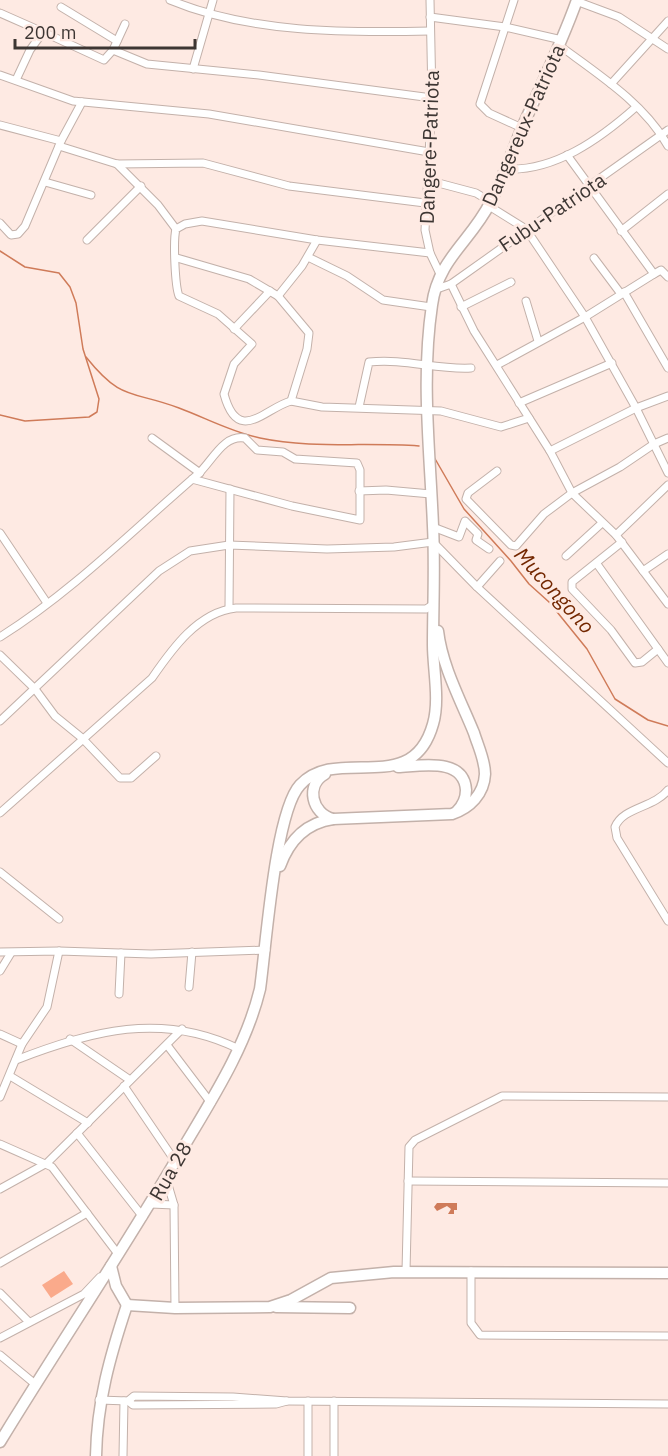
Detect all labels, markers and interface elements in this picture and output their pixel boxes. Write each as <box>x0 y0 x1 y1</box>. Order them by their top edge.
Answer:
scale bar <box>15 12 195 50</box>
text: 200 m <box>24 21 76 44</box>
street label: Dangereux-Patriota <box>475 39 571 210</box>
street label: Dangere-Patriota <box>413 69 445 224</box>
street label: Fubu-Patriota <box>493 166 611 258</box>
water label: Mucongono <box>509 541 601 639</box>
street label: Rua 28 <box>142 1137 198 1205</box>

